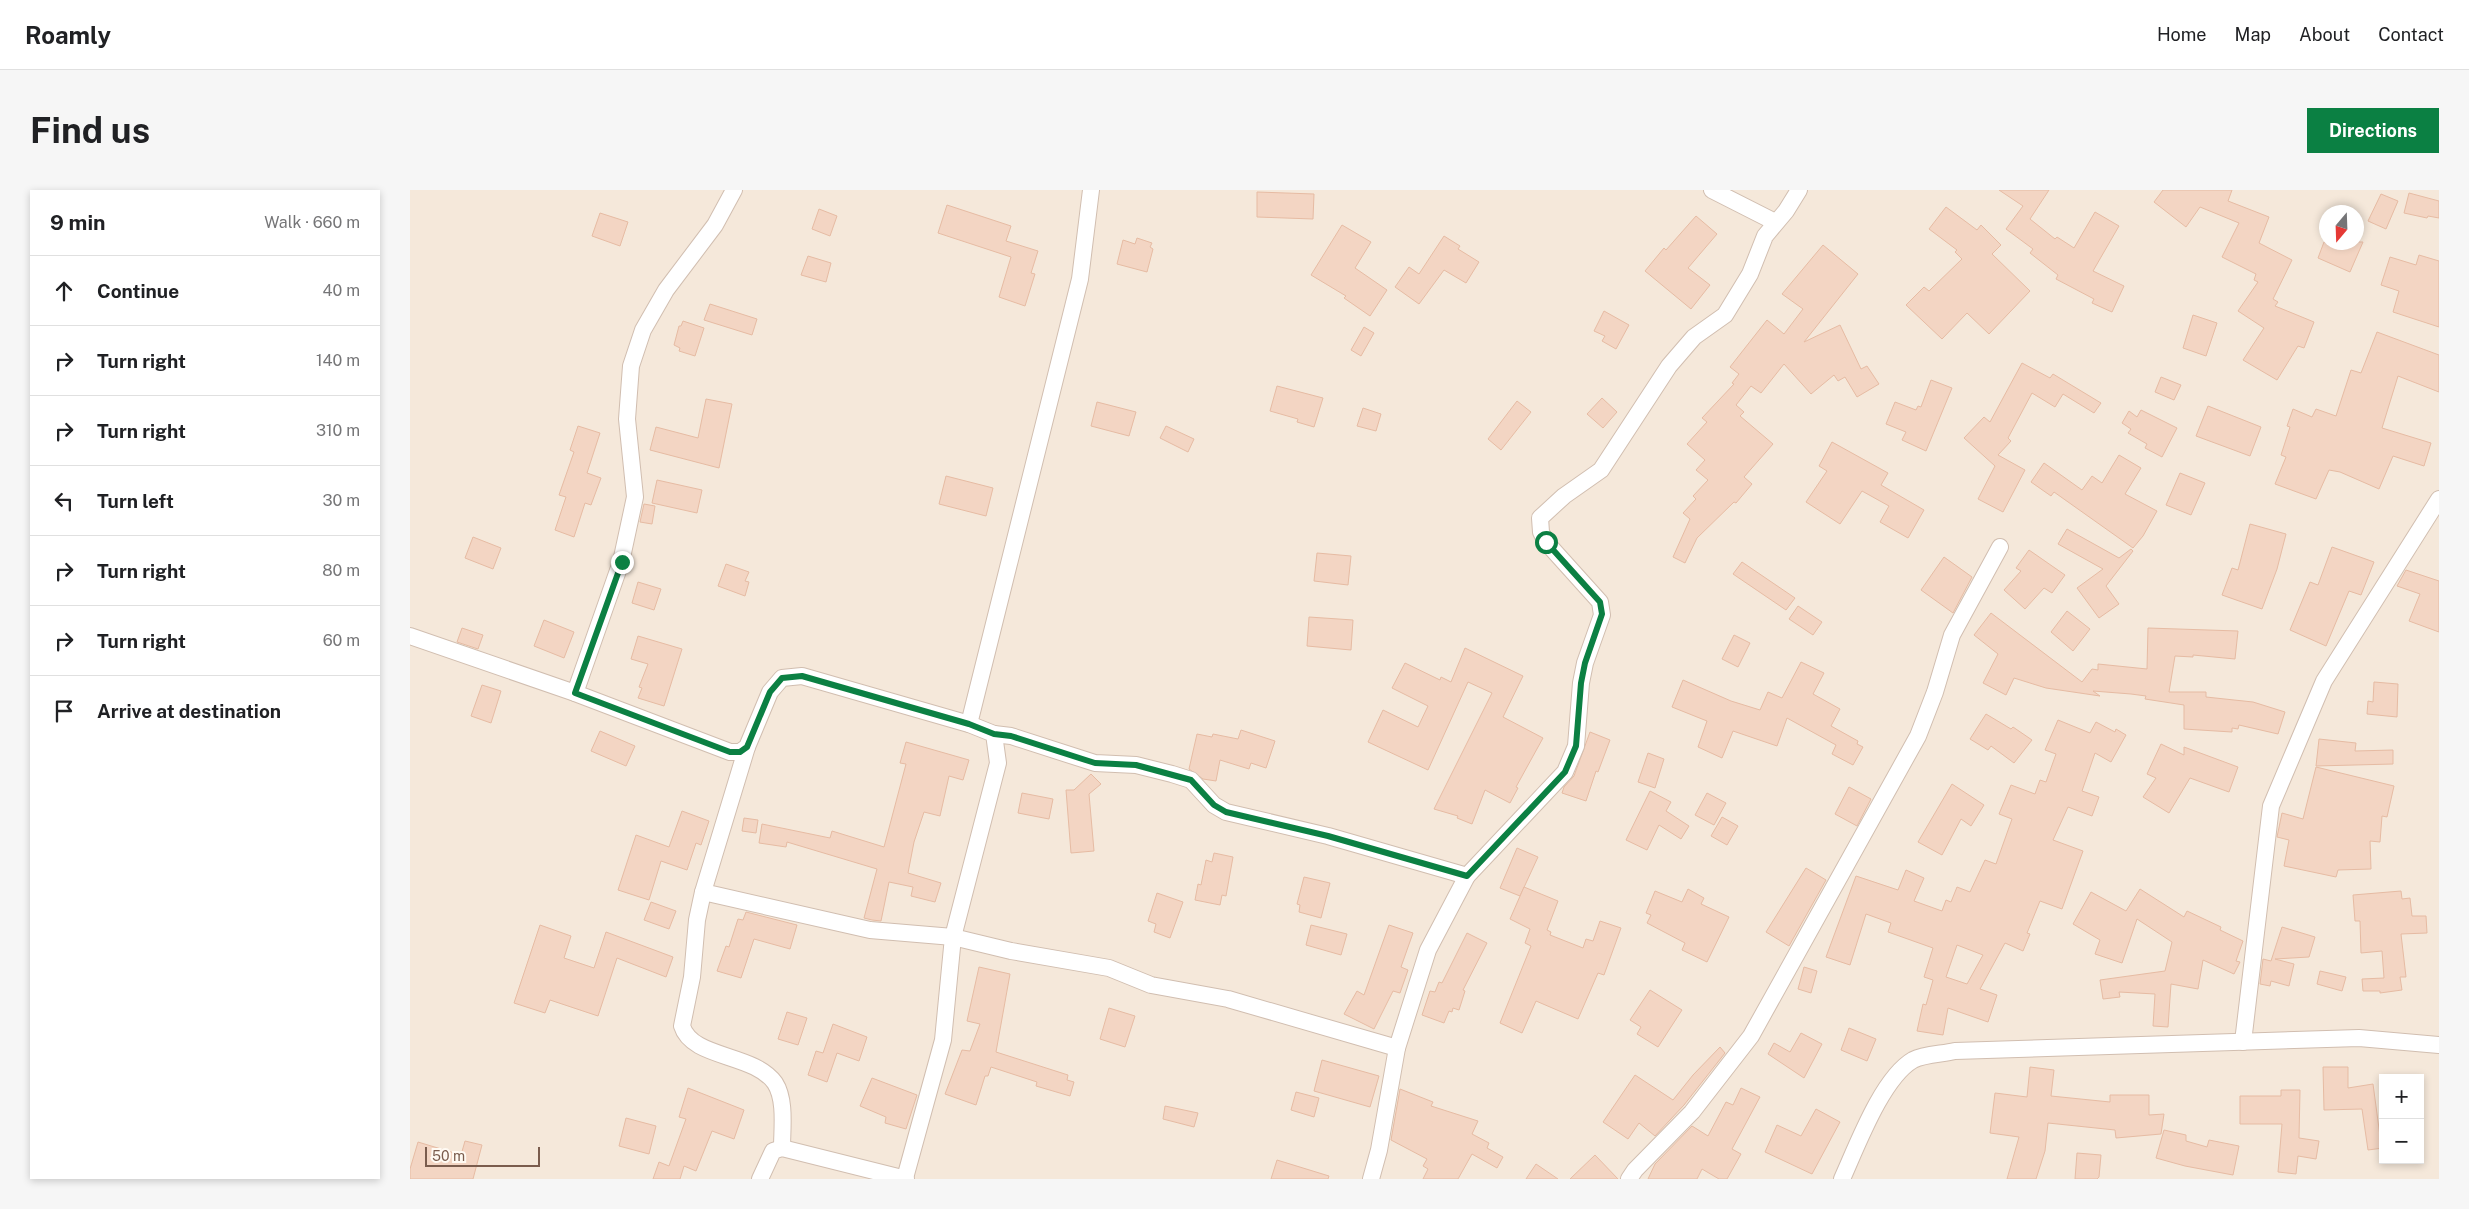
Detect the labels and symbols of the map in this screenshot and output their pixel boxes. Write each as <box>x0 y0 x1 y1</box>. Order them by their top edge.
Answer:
north arrow <box>2319 205 2364 250</box>
route start <box>1535 531 1558 554</box>
route end <box>611 551 634 574</box>
scale bar <box>425 1144 540 1167</box>

